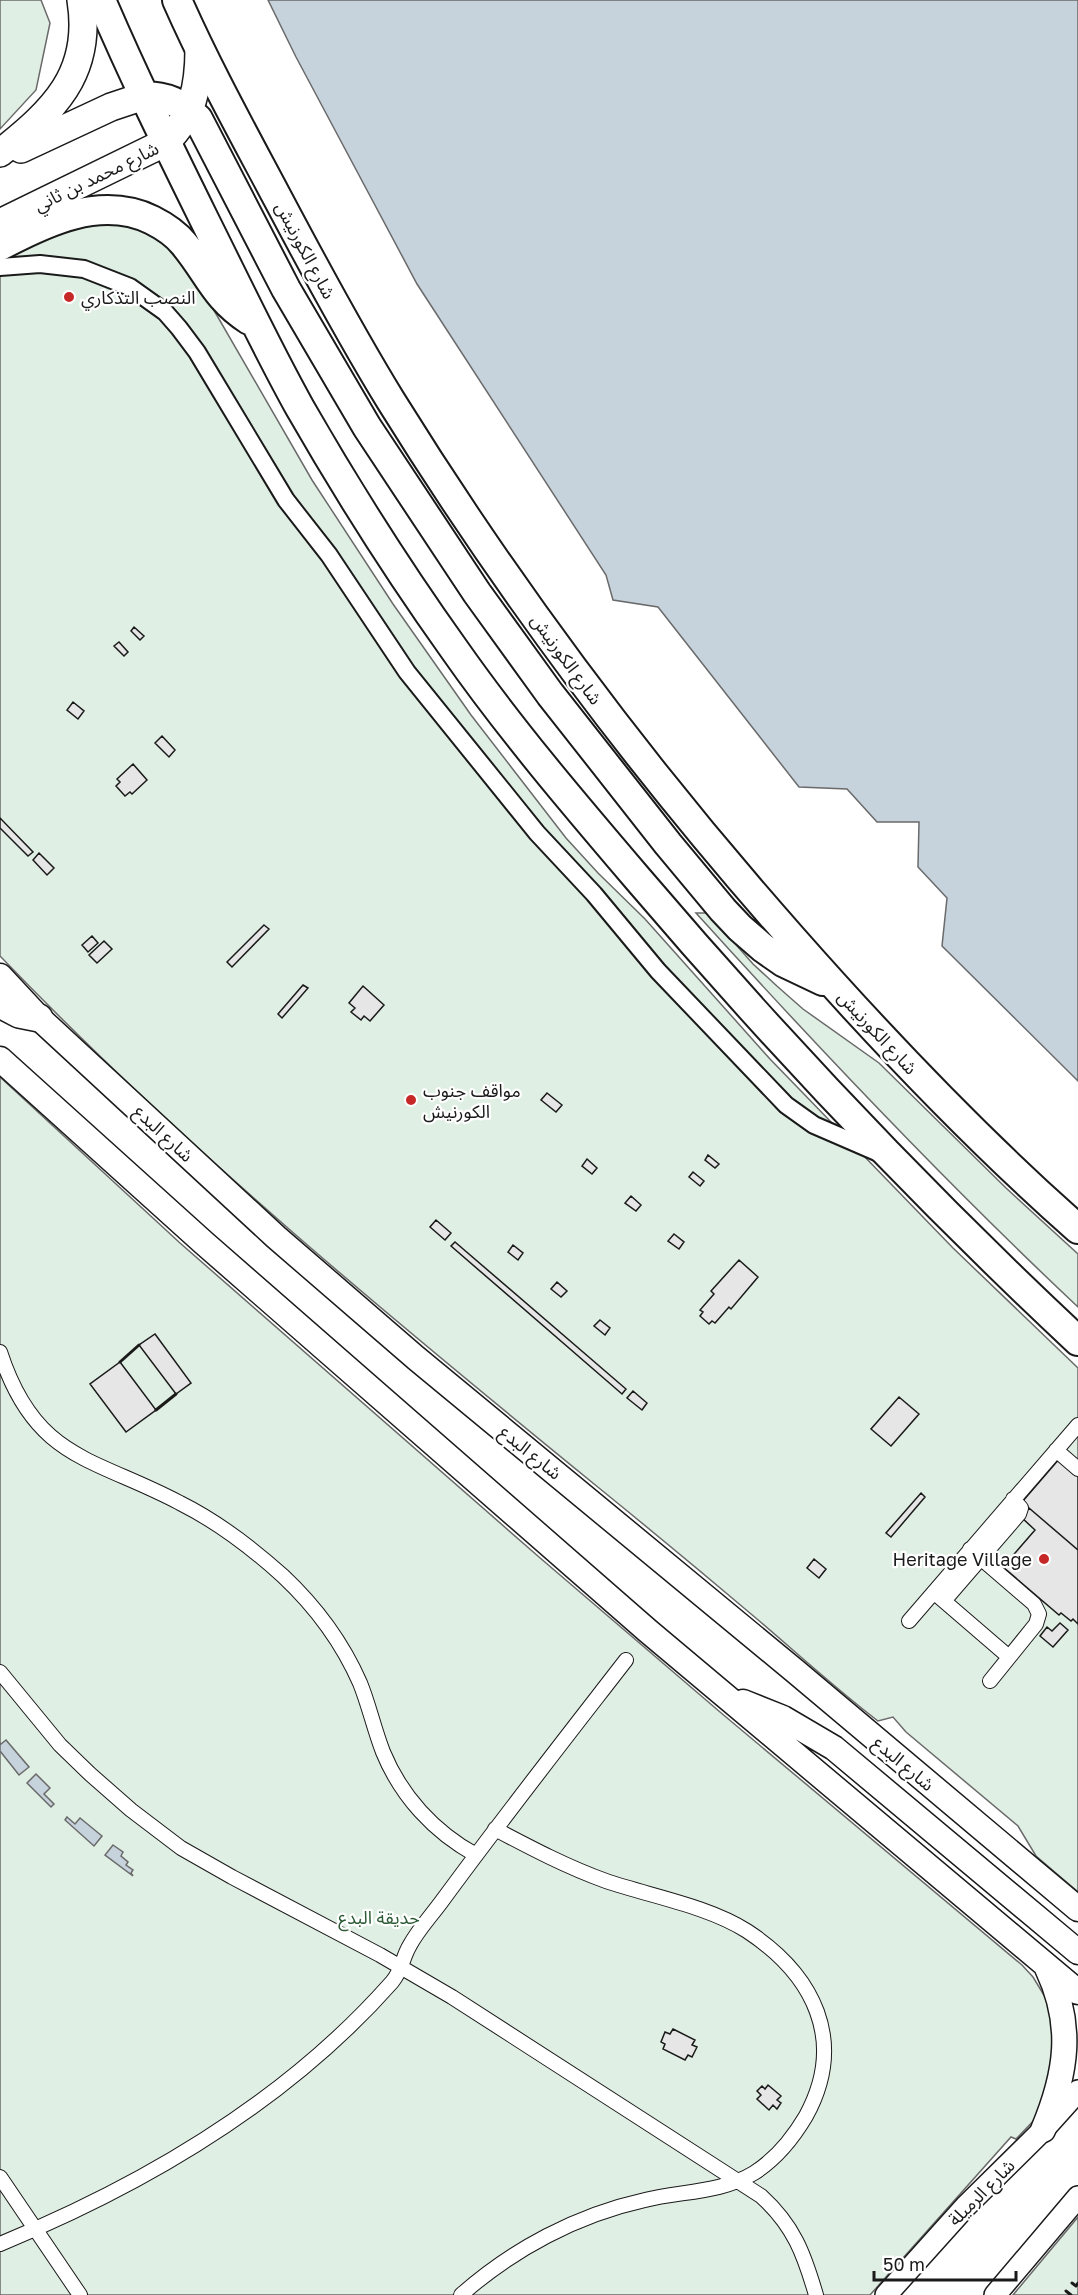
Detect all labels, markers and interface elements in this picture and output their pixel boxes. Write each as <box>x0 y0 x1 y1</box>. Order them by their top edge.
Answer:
street label: شارع محمد بن ثاني <box>30 136 164 219</box>
street label: شارع الكورنيش <box>268 198 341 304</box>
place label: النصب التذكاري <box>81 286 196 311</box>
marker: النصب التذكاري <box>62 290 76 304</box>
street label: شارع الكورنيش <box>524 609 607 711</box>
street label: شارع الكورنيش <box>831 985 922 1081</box>
place label: مواقف جنوب الكورنيش <box>423 1079 521 1123</box>
marker: مواقف جنوب الكورنيش <box>404 1093 418 1107</box>
street label: شارع البدع <box>127 1100 198 1169</box>
street label: شارع البدع <box>493 1420 566 1487</box>
place label: Heritage Village <box>893 1548 1032 1570</box>
marker: Heritage Village <box>1037 1552 1051 1566</box>
street label: شارع البدع <box>866 1731 939 1798</box>
park label: حديقة البدع <box>338 1906 420 1932</box>
street label: شارع الرميلة <box>943 2154 1022 2233</box>
scale bar <box>874 2244 1016 2282</box>
text: 50 m <box>883 2253 925 2275</box>

